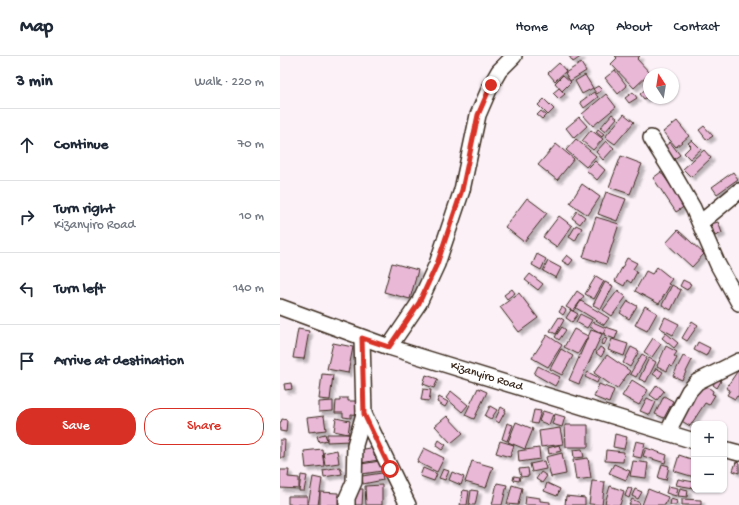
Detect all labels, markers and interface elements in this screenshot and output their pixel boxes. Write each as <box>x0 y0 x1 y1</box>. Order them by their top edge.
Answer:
text: Map <box>20 16 53 39</box>
text: Home <box>516 19 548 36</box>
text: Map <box>570 19 594 36</box>
text: About <box>616 19 652 36</box>
text: Contact <box>674 19 719 36</box>
north arrow <box>643 68 679 104</box>
text: 3 min <box>16 72 53 92</box>
text: Walk · 220 m <box>194 75 264 90</box>
route end <box>482 76 500 94</box>
icon: ahead <box>16 134 38 156</box>
text: Continue <box>54 136 108 154</box>
text: 70 m <box>238 137 264 152</box>
text: Turn right <box>54 200 114 218</box>
icon: right <box>16 206 38 228</box>
text: 10 m <box>239 209 264 224</box>
text: Kizanyiro Road <box>54 218 135 233</box>
icon: left <box>16 278 38 300</box>
text: Turn left <box>54 280 105 298</box>
text: 140 m <box>233 281 264 296</box>
icon: arrive <box>16 350 38 372</box>
text: Arrive at destination <box>54 352 184 370</box>
street label: Kizanyiro Road <box>448 359 525 395</box>
button: Save <box>16 408 136 445</box>
button: Share <box>144 408 264 445</box>
map controls <box>691 421 727 493</box>
button: + <box>691 421 727 457</box>
button: − <box>691 457 727 493</box>
route start <box>381 460 399 478</box>

